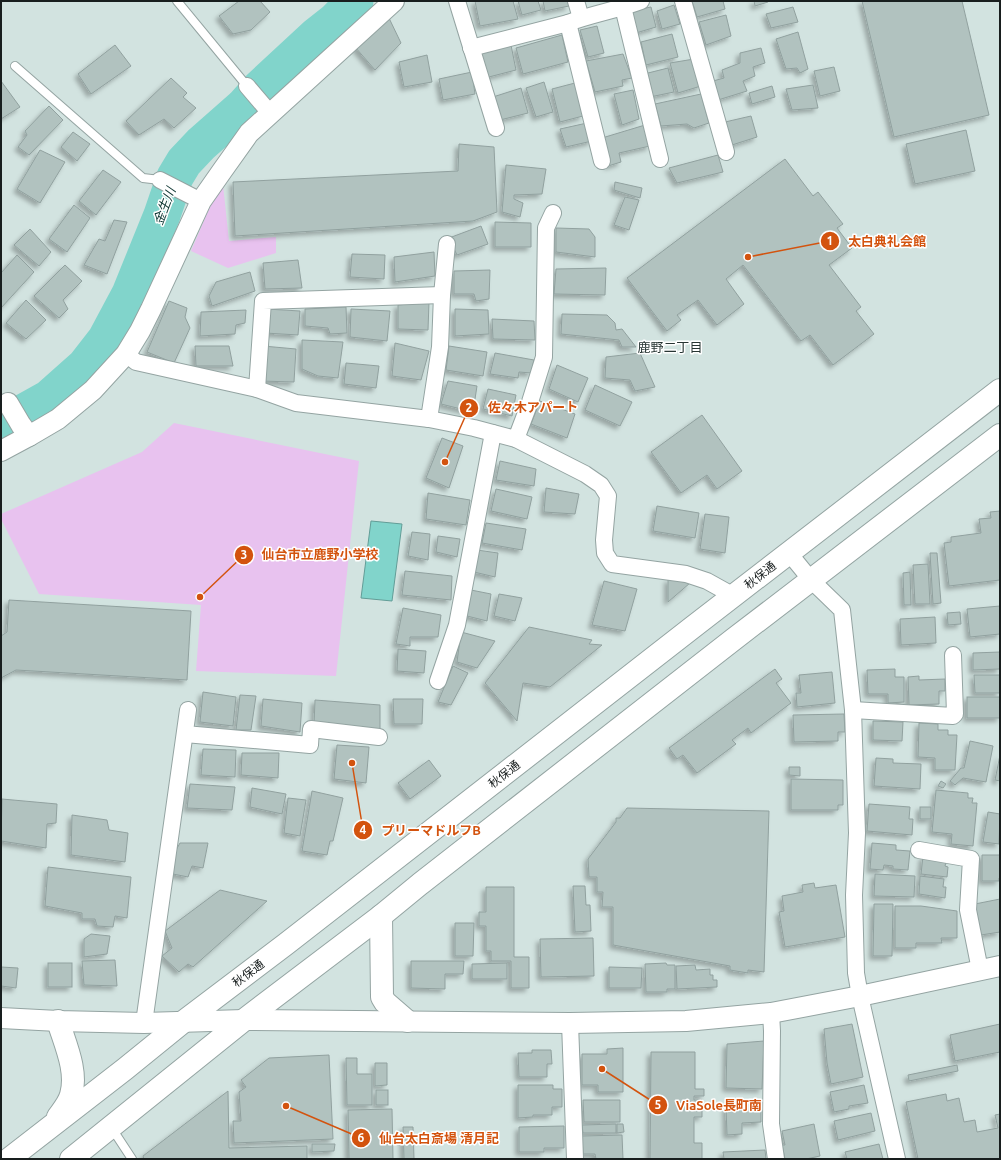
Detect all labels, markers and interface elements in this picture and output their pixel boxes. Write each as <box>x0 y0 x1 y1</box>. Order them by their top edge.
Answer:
water label: 金生川 <box>150 183 178 227</box>
callout: 太白典礼会館 <box>820 229 934 254</box>
text: 1 <box>827 234 833 247</box>
text: 太白典礼会館 <box>848 234 926 248</box>
district label: 鹿野二丁目 <box>637 340 703 354</box>
callout: 佐々木アパート <box>459 395 586 420</box>
text: 佐々木アパート <box>488 400 578 414</box>
text: 2 <box>466 401 473 414</box>
callout: 仙台市立鹿野小学校 <box>234 542 387 567</box>
text: 仙台市立鹿野小学校 <box>261 547 379 561</box>
text: 3 <box>241 548 247 561</box>
street label: 秋保通 <box>742 559 778 591</box>
street label: 秋保通 <box>486 758 522 790</box>
callout: プリーマドルフB <box>353 818 489 843</box>
text: 4 <box>360 823 367 836</box>
text: プリーマドルフB <box>381 823 481 837</box>
street label: 秋保通 <box>230 957 266 989</box>
callout: ViaSole長町南 <box>648 1093 770 1118</box>
text: 5 <box>655 1098 662 1111</box>
text: ViaSole長町南 <box>676 1098 762 1112</box>
callout: 仙台太白斎場 清月記 <box>351 1126 507 1151</box>
text: 6 <box>358 1131 365 1144</box>
text: 仙台太白斎場 清月記 <box>379 1131 499 1145</box>

